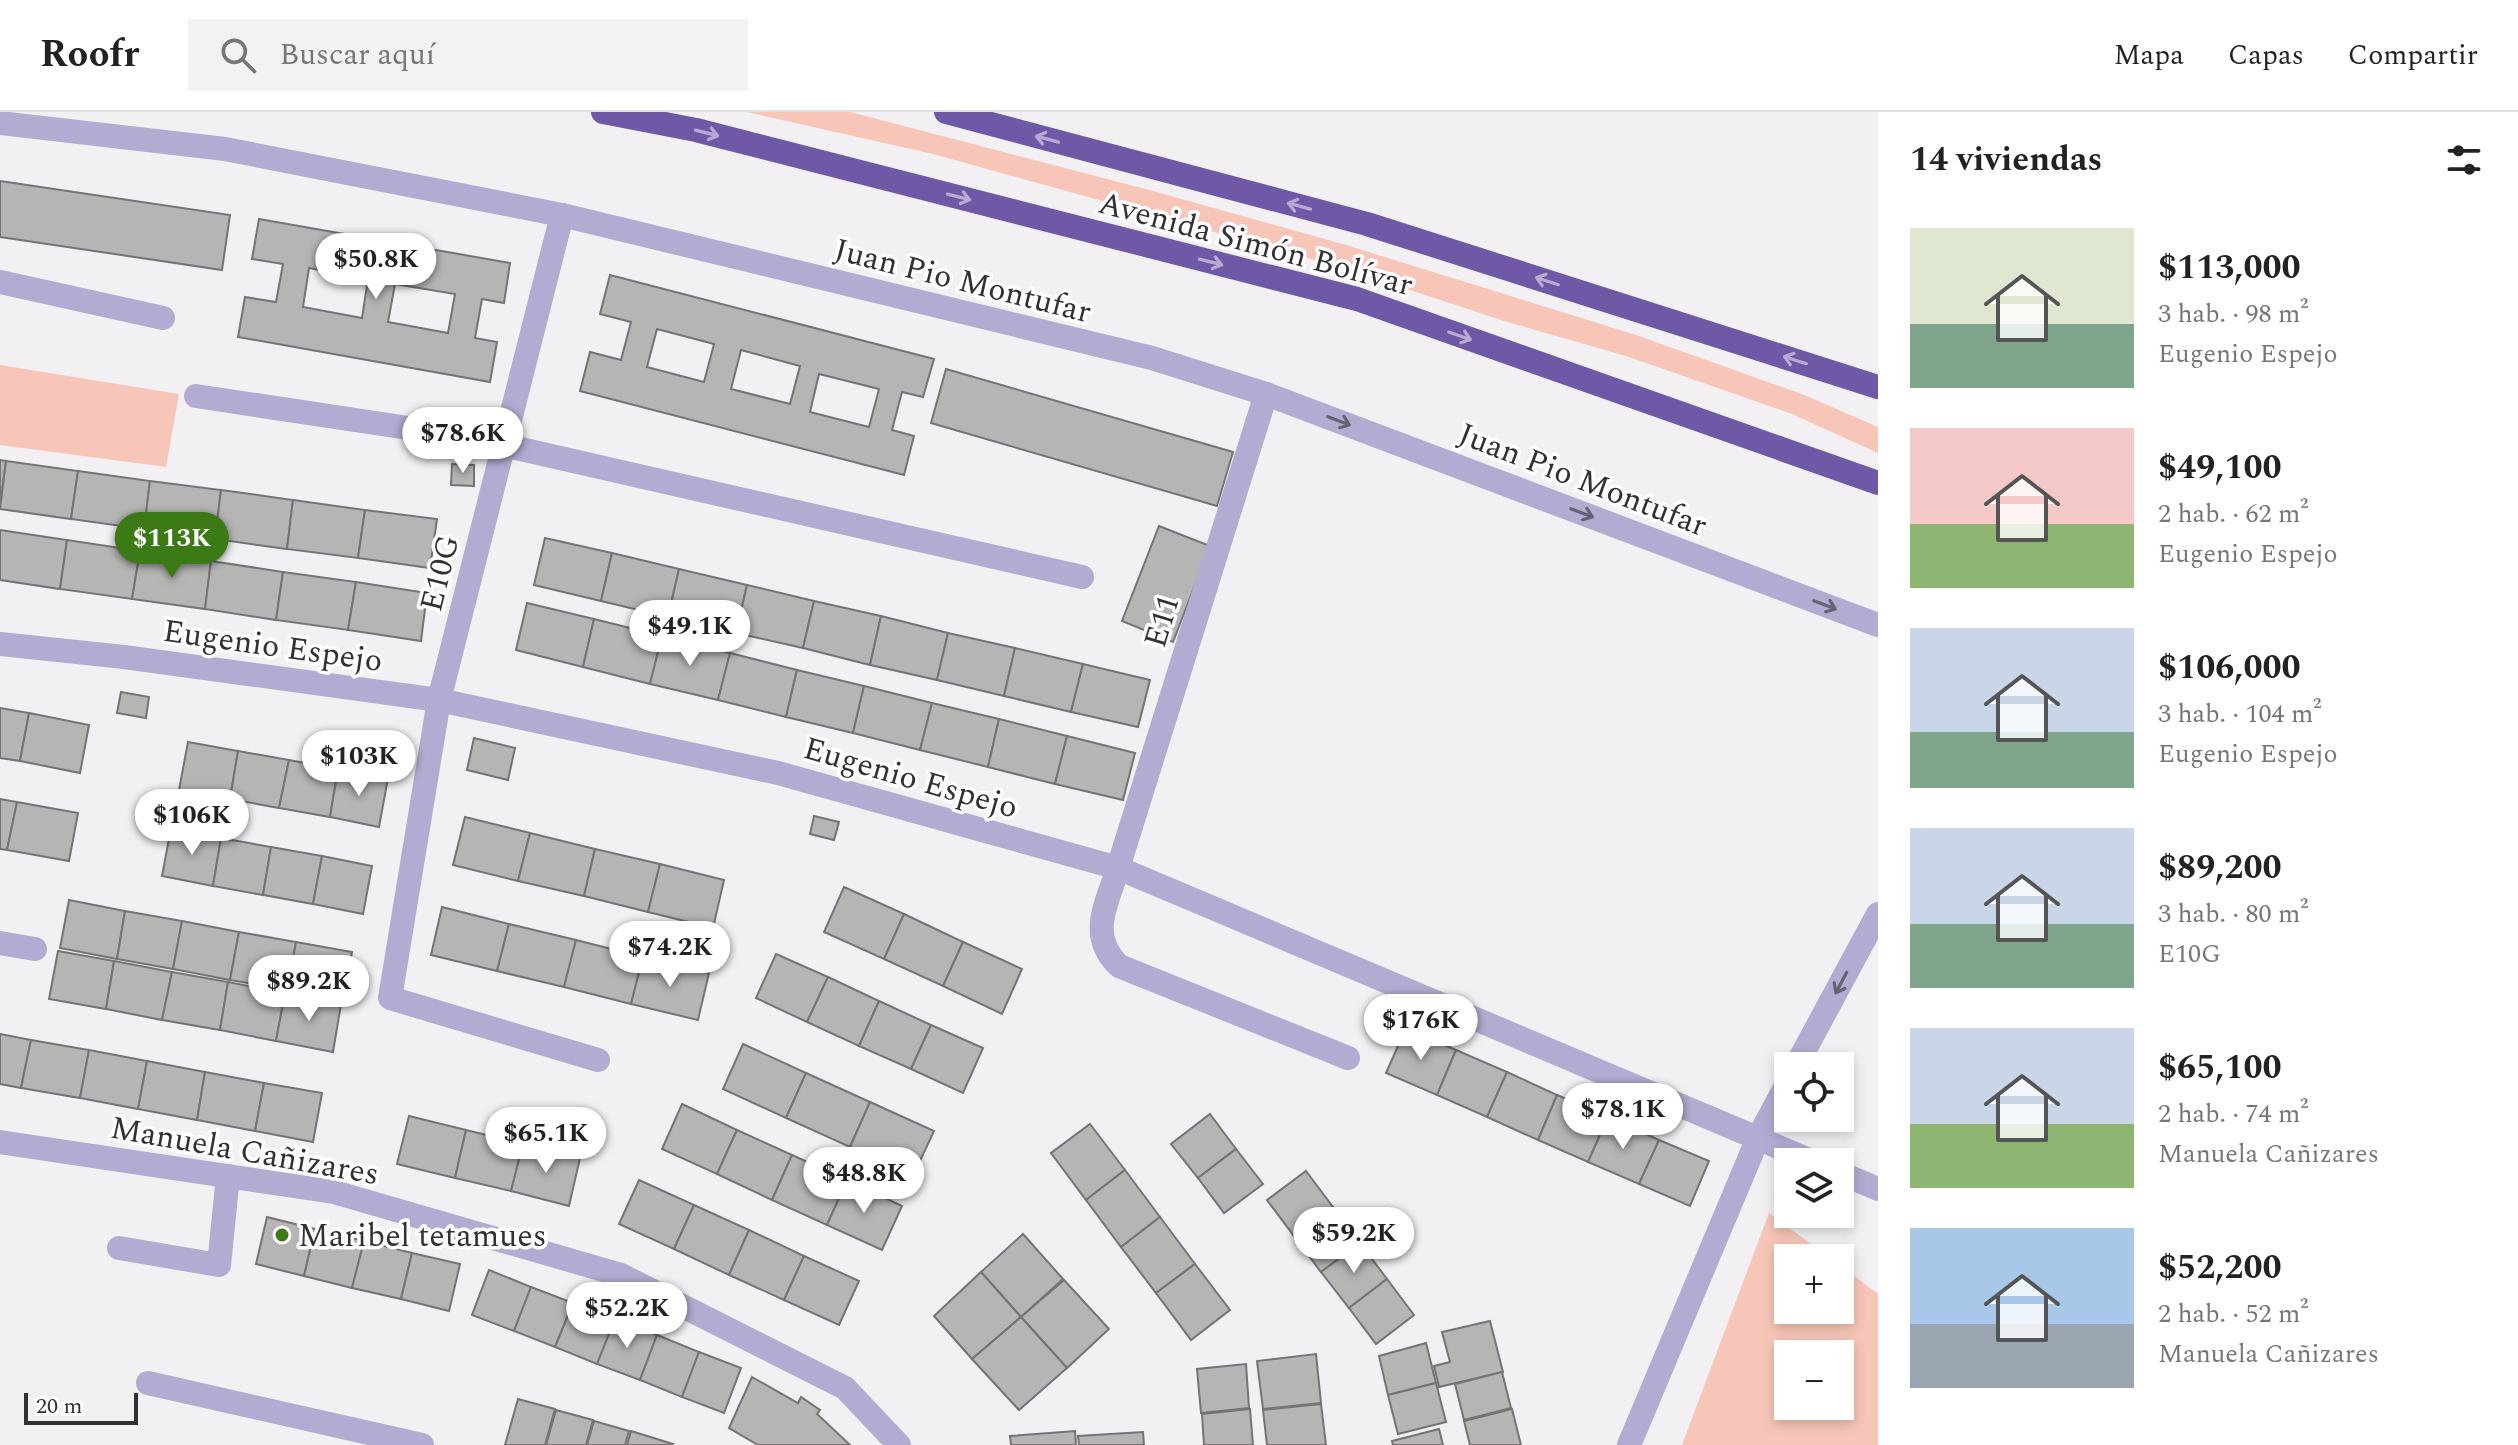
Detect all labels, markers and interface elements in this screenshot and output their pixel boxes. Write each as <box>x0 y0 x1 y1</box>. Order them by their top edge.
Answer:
search box <box>188 19 748 91</box>
text: Roofr <box>40 26 140 84</box>
text: Buscar aquí <box>280 32 435 78</box>
icon: search <box>216 33 260 77</box>
text: Mapa <box>2114 34 2184 77</box>
text: Capas <box>2228 34 2304 77</box>
text: Compartir <box>2348 34 2478 77</box>
one-way arrow <box>694 126 719 141</box>
one-way arrow <box>1035 131 1061 146</box>
text: 14 viviendas <box>1910 134 2102 186</box>
icon: filters <box>2442 138 2486 182</box>
street label: Avenida Simón Bolívar <box>1093 179 1418 310</box>
one-way arrow <box>945 191 971 206</box>
one-way arrow <box>1286 197 1312 212</box>
street label: Juan Pio Montufar <box>829 226 1096 337</box>
pin: $50.8K <box>311 233 441 301</box>
text: $50.8K <box>333 239 419 279</box>
text: $113,000 <box>2158 242 2301 294</box>
one-way arrow <box>1197 255 1223 270</box>
icon: home <box>1974 260 2070 356</box>
one-way arrow <box>1535 273 1560 288</box>
text: 3 hab. · 98 m² <box>2158 294 2308 334</box>
one-way arrow <box>1447 329 1472 344</box>
text: Eugenio Espejo <box>2158 334 2338 374</box>
one-way arrow <box>1783 352 1808 366</box>
pin: $78.6K <box>398 407 528 475</box>
street label: Juan Pio Montufar <box>1451 410 1714 550</box>
text: $78.6K <box>420 413 506 453</box>
one-way arrow <box>1326 415 1351 429</box>
text: $49,100 <box>2158 442 2282 494</box>
icon: home <box>1974 460 2070 556</box>
text: 2 hab. · 62 m² <box>2158 494 2308 534</box>
one-way arrow <box>1569 507 1594 521</box>
pin: $113K <box>116 512 228 580</box>
text: $113K <box>133 518 211 558</box>
street label: E10G <box>407 530 474 617</box>
text: Eugenio Espejo <box>2158 534 2338 574</box>
street label: E11 <box>1131 589 1194 654</box>
one-way arrow <box>1812 599 1837 613</box>
pin: $49.1K <box>625 600 755 668</box>
text: $49.1K <box>647 606 733 646</box>
street label: Eugenio Espejo <box>160 607 386 686</box>
text: $106,000 <box>2158 642 2301 694</box>
icon: home <box>1974 660 2070 756</box>
text: 3 hab. · 104 m² <box>2158 694 2321 734</box>
street label: Eugenio Espejo <box>798 724 1024 832</box>
pin: $103K <box>303 730 415 798</box>
text: Eugenio Espejo <box>2158 734 2338 774</box>
text: $103K <box>320 736 398 776</box>
pin: $106K <box>136 789 248 857</box>
text: $106K <box>153 795 231 835</box>
text: $89,200 <box>2158 842 2282 894</box>
icon: home <box>1974 860 2070 956</box>
text: 3 hab. · 80 m² <box>2158 894 2308 934</box>
pin: $74.2K <box>605 921 735 989</box>
text: $74.2K <box>627 927 713 967</box>
text: E10G <box>2158 934 2221 974</box>
pin: $89.2K <box>244 955 374 1023</box>
text: $89.2K <box>266 961 352 1001</box>
one-way arrow <box>1833 970 1849 994</box>
pin: $176K <box>1365 994 1477 1062</box>
text: $176K <box>1382 1000 1460 1040</box>
text: $65,100 <box>2158 1042 2282 1094</box>
map controls <box>1774 1052 1854 1420</box>
button: locate <box>1774 1052 1854 1132</box>
icon: home <box>1974 1060 2070 1156</box>
pin: $78.1K <box>1558 1083 1688 1151</box>
text: $78.1K <box>1580 1089 1666 1129</box>
text: 2 hab. · 74 m² <box>2158 1094 2308 1134</box>
street label: Manuela Cañizares <box>107 1104 383 1199</box>
pin: $65.1K <box>481 1107 611 1175</box>
text: $65.1K <box>503 1113 589 1153</box>
text: Manuela Cañizares <box>2158 1134 2379 1174</box>
pin: $48.8K <box>799 1147 929 1215</box>
button: layers <box>1774 1148 1854 1228</box>
text: $48.8K <box>821 1153 907 1193</box>
pin: $59.2K <box>1289 1207 1419 1275</box>
place label: Maribel tetamues <box>298 1212 547 1261</box>
text: $59.2K <box>1311 1213 1397 1253</box>
marker: Maribel tetamues <box>273 1226 291 1244</box>
text: $52,200 <box>2158 1242 2282 1294</box>
button: + <box>1774 1244 1854 1324</box>
icon: home <box>1974 1260 2070 1356</box>
pin: $52.2K <box>562 1282 692 1350</box>
text: $52.2K <box>584 1288 670 1328</box>
text: 2 hab. · 52 m² <box>2158 1294 2308 1334</box>
text: Manuela Cañizares <box>2158 1334 2379 1374</box>
button: − <box>1774 1340 1854 1420</box>
scale bar <box>24 1389 138 1425</box>
text: 20 m <box>36 1390 82 1423</box>

